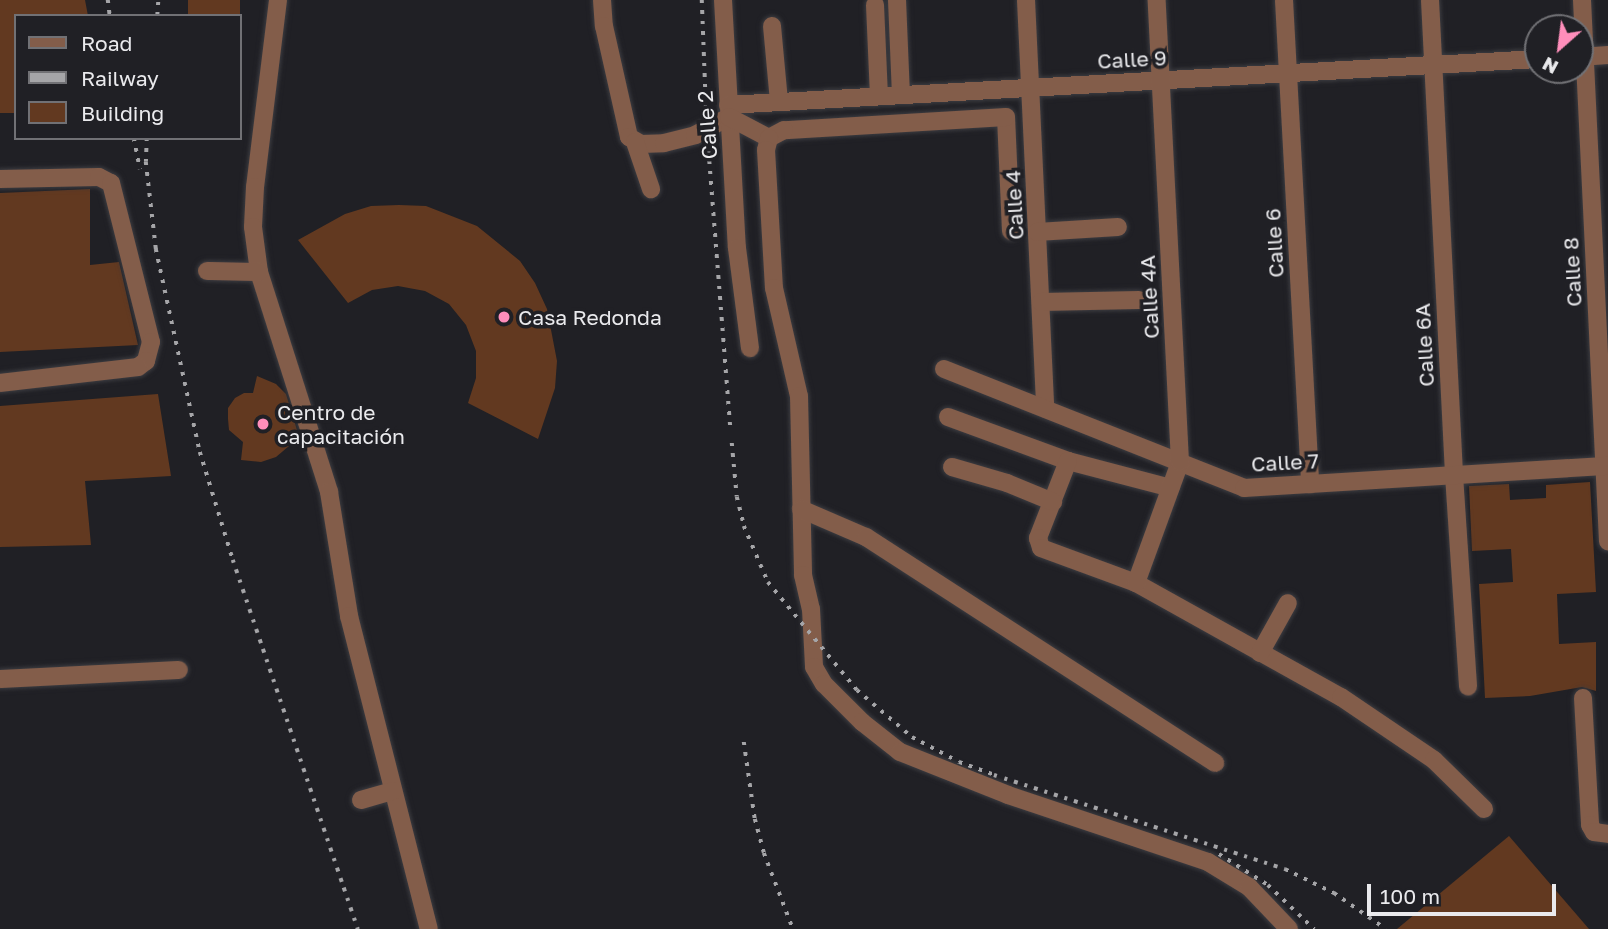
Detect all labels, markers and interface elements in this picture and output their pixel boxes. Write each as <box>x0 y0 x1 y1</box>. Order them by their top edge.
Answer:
legend <box>14 14 242 140</box>
north arrow <box>1524 14 1594 84</box>
text: Road <box>81 30 132 56</box>
street label: Calle 9 <box>1097 45 1167 73</box>
text: N <box>1538 53 1562 80</box>
text: Railway <box>81 65 159 91</box>
street label: Calle 2 <box>692 90 722 160</box>
text: Building <box>81 100 164 126</box>
street label: Calle 4 <box>1000 170 1028 240</box>
street label: Calle 6 <box>1260 208 1288 278</box>
street label: Calle 8 <box>1558 237 1586 307</box>
street label: Calle 4A <box>1134 255 1164 339</box>
street label: Calle 6A <box>1409 303 1439 387</box>
place label: Casa Redonda <box>518 304 662 330</box>
marker: Casa Redonda <box>496 309 512 325</box>
place label: Centro de capacitación <box>277 399 405 449</box>
marker: Centro de capacitación <box>255 416 271 432</box>
street label: Calle 7 <box>1250 448 1320 476</box>
scale bar <box>1370 870 1559 914</box>
text: 100 m <box>1380 883 1440 909</box>

